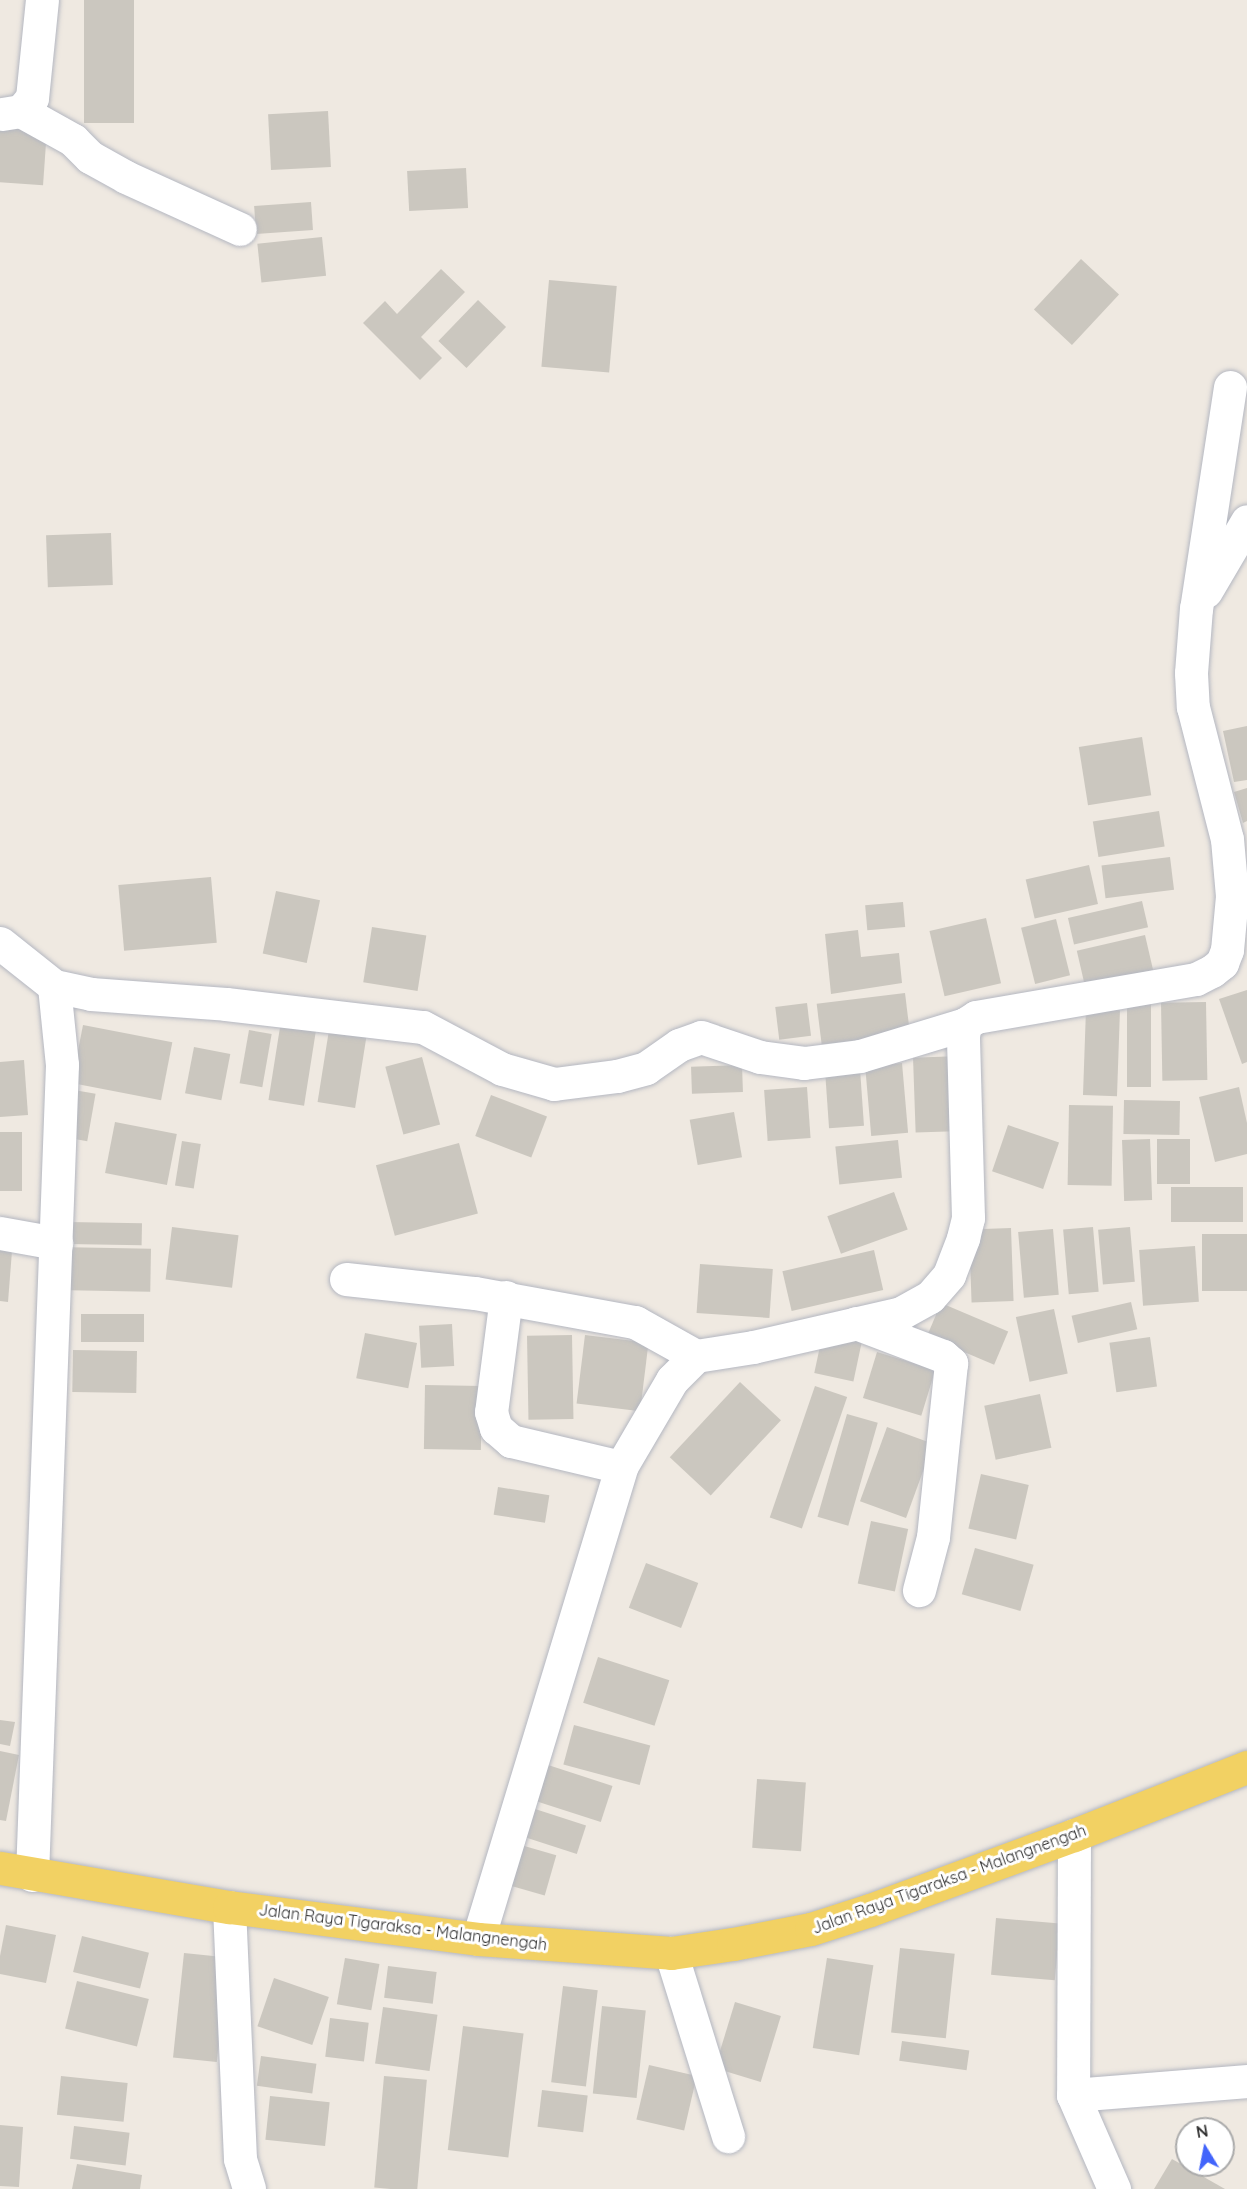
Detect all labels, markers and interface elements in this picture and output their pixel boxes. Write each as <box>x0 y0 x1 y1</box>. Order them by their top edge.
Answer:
street label: Jalan Raya Tigaraksa - Malangnengah <box>809 1820 1089 1938</box>
street label: Jalan Raya Tigaraksa - Malangnengah <box>258 1900 548 1954</box>
north arrow <box>1175 2117 1235 2177</box>
text: N <box>1195 2120 1210 2142</box>

